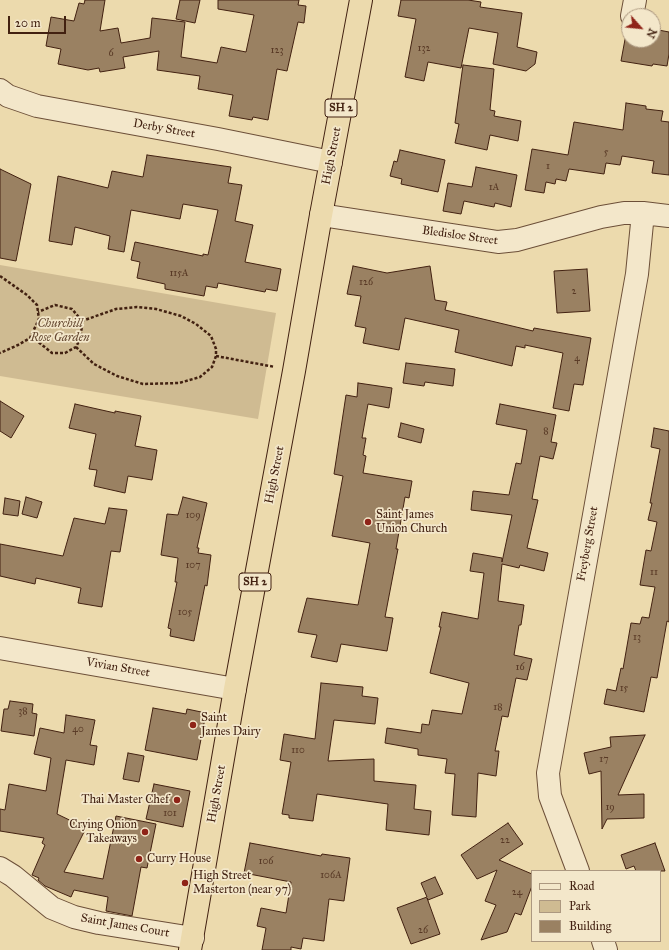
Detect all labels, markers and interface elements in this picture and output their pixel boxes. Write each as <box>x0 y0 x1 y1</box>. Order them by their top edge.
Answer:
scale bar <box>10 8 68 34</box>
north arrow <box>621 8 661 48</box>
text: 20 m <box>15 16 41 30</box>
text: N <box>643 26 659 40</box>
house number: 132 <box>418 43 430 55</box>
house number: 123 <box>271 45 283 57</box>
house number: 6 <box>108 48 114 60</box>
road number: SH 2 <box>325 99 357 117</box>
street label: Derby Street <box>132 116 196 142</box>
street label: High Street <box>319 126 345 186</box>
house number: 5 <box>604 147 608 159</box>
house number: 1 <box>546 161 550 173</box>
house number: 1A <box>489 182 499 194</box>
street label: Bledisloe Street <box>421 224 499 248</box>
house number: 115A <box>169 268 189 280</box>
house number: 126 <box>359 277 373 289</box>
house number: 2 <box>572 286 576 298</box>
park label: Churchill Rose Garden <box>30 317 90 345</box>
house number: 4 <box>574 353 580 365</box>
house number: 8 <box>543 426 549 438</box>
street label: High Street <box>262 445 288 505</box>
street label: Freyberg Street <box>574 505 602 583</box>
place label: Saint James Union Church <box>376 508 447 536</box>
house number: 109 <box>185 510 201 522</box>
marker: Saint James Union Church <box>363 517 373 527</box>
house number: 107 <box>185 560 201 572</box>
house number: 11 <box>650 567 658 579</box>
road number: SH 2 <box>239 573 271 591</box>
house number: 105 <box>178 607 192 619</box>
house number: 13 <box>633 632 641 644</box>
street label: Vivian Street <box>85 655 151 681</box>
house number: 16 <box>515 662 525 674</box>
house number: 15 <box>620 683 628 695</box>
house number: 18 <box>493 702 503 714</box>
house number: 38 <box>18 706 28 718</box>
place label: Saint James Dairy <box>201 711 261 739</box>
marker: Saint James Dairy <box>188 720 198 730</box>
house number: 40 <box>72 724 84 736</box>
house number: 110 <box>291 745 305 757</box>
house number: 17 <box>599 754 609 766</box>
street label: High Street <box>205 764 229 824</box>
place label: Thai Master Chef <box>81 793 169 807</box>
marker: Thai Master Chef <box>172 795 182 805</box>
house number: 19 <box>605 802 615 814</box>
house number: 101 <box>163 808 177 820</box>
place label: Crying Onion Takeaways <box>69 818 137 846</box>
marker: Crying Onion Takeaways <box>140 827 150 837</box>
house number: 22 <box>500 835 510 847</box>
place label: Curry House <box>147 852 211 866</box>
marker: Curry House <box>134 854 144 864</box>
house number: 106 <box>259 856 273 868</box>
place label: High Street Masterton (near 97) <box>193 869 291 897</box>
house number: 106A <box>320 870 342 882</box>
legend <box>531 870 661 942</box>
marker: High Street Masterton (near 97) <box>180 878 190 888</box>
text: Road <box>569 879 595 893</box>
house number: 24 <box>512 887 522 899</box>
text: Park <box>569 899 591 913</box>
street label: Saint James Court <box>80 911 170 941</box>
text: Building <box>569 919 611 933</box>
house number: 26 <box>418 925 428 937</box>

